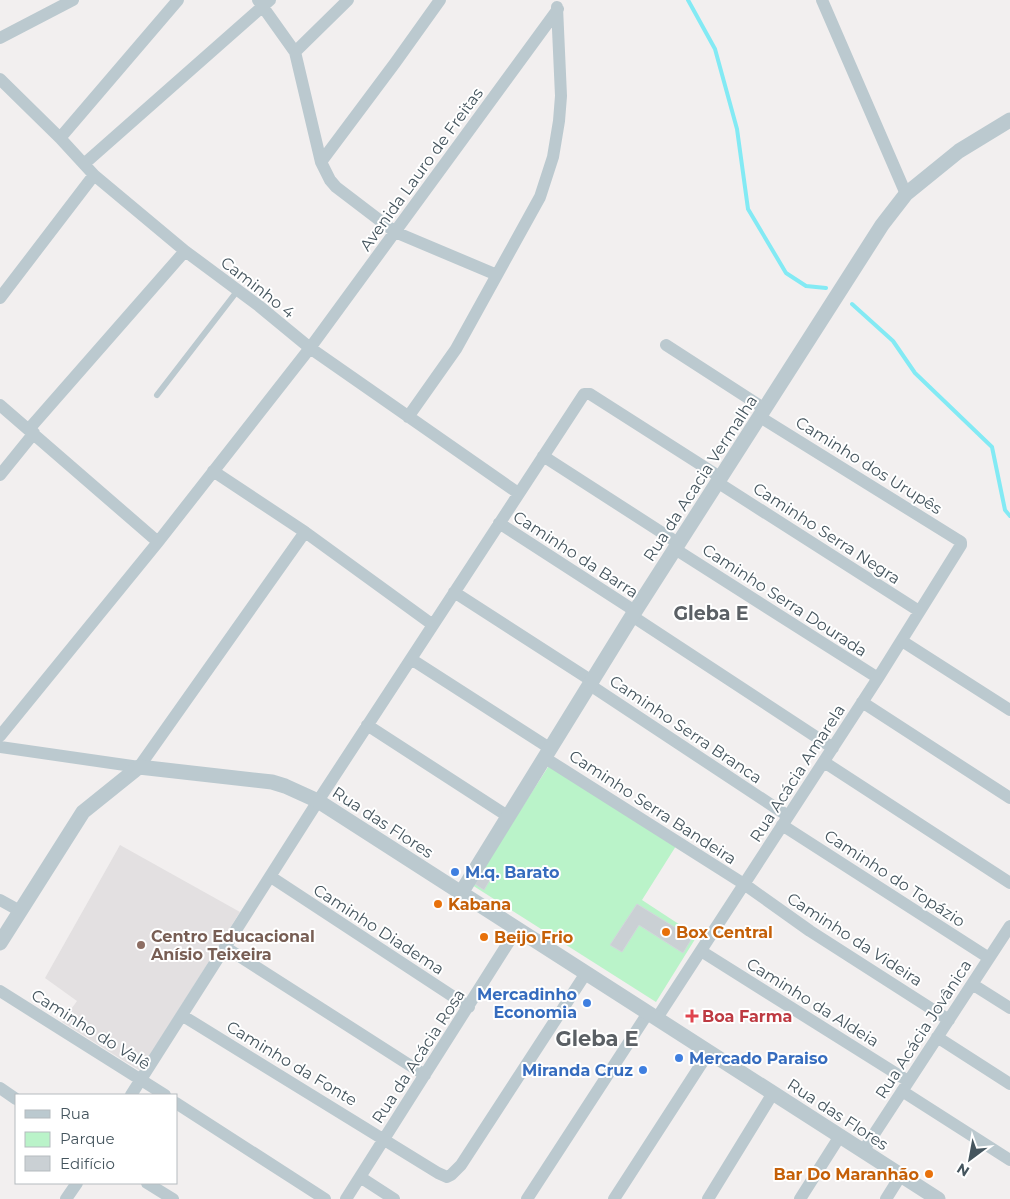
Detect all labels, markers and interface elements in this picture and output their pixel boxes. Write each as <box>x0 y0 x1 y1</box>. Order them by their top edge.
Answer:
street label: Avenida Lauro de Freitas <box>356 84 487 255</box>
street label: Caminho 4 <box>217 253 299 322</box>
street label: Rua da Acacia Vermalha <box>640 392 761 565</box>
street label: Caminho dos Urupês <box>792 413 946 518</box>
street label: Caminho Serra Negra <box>750 479 904 588</box>
street label: Caminho da Barra <box>510 507 642 602</box>
street label: Caminho Serra Dourada <box>699 540 871 661</box>
district label: Gleba E <box>673 602 749 625</box>
street label: Caminho Serra Branca <box>606 671 765 787</box>
street label: Rua Acácia Amarela <box>746 701 849 846</box>
street label: Caminho Serra Bandeira <box>566 746 740 869</box>
street label: Rua das Flores <box>329 783 437 862</box>
street label: Caminho do Topázio <box>821 826 969 931</box>
place label: M.q. Barato <box>465 863 560 882</box>
marker: M.q. Barato <box>449 866 461 878</box>
street label: Caminho Diadema <box>310 880 448 979</box>
street label: Caminho da Videira <box>784 889 926 990</box>
place label: Kabana <box>448 895 511 914</box>
marker: Kabana <box>432 898 444 910</box>
place label: Box Central <box>676 923 773 942</box>
marker: Box Central <box>660 926 672 938</box>
place label: Centro Educacional Anísio Teixeira <box>150 927 315 964</box>
place label: Beijo Frio <box>494 928 573 947</box>
marker: Beijo Frio <box>478 931 490 943</box>
marker: Centro Educacional Anísio Teixeira <box>135 939 147 951</box>
street label: Caminho da Aldeia <box>743 954 882 1051</box>
street label: Rua Acácia Jovânica <box>871 956 975 1102</box>
street label: Caminho do Valê <box>28 985 154 1074</box>
place label: Mercadinho Economia <box>477 985 577 1022</box>
street label: Rua da Acácia Rosa <box>368 986 469 1127</box>
marker: Mercadinho Economia <box>581 997 593 1009</box>
place label: Boa Farma <box>702 1007 792 1026</box>
marker: Boa Farma <box>686 1010 698 1022</box>
street label: Caminho da Fonte <box>223 1017 360 1110</box>
district label: Gleba E <box>555 1026 639 1051</box>
place label: Mercado Paraiso <box>689 1049 828 1068</box>
marker: Mercado Paraiso <box>673 1052 685 1064</box>
place label: Miranda Cruz <box>522 1061 633 1080</box>
marker: Miranda Cruz <box>637 1064 649 1076</box>
street label: Rua das Flores <box>784 1075 892 1154</box>
legend <box>15 1094 178 1184</box>
text: Rua <box>60 1104 90 1123</box>
text: Parque <box>60 1129 115 1148</box>
north arrow <box>945 1134 995 1184</box>
text: Edifício <box>60 1154 115 1173</box>
text: N <box>954 1159 973 1181</box>
place label: Bar Do Maranhão <box>773 1165 919 1184</box>
marker: Bar Do Maranhão <box>923 1168 935 1180</box>

